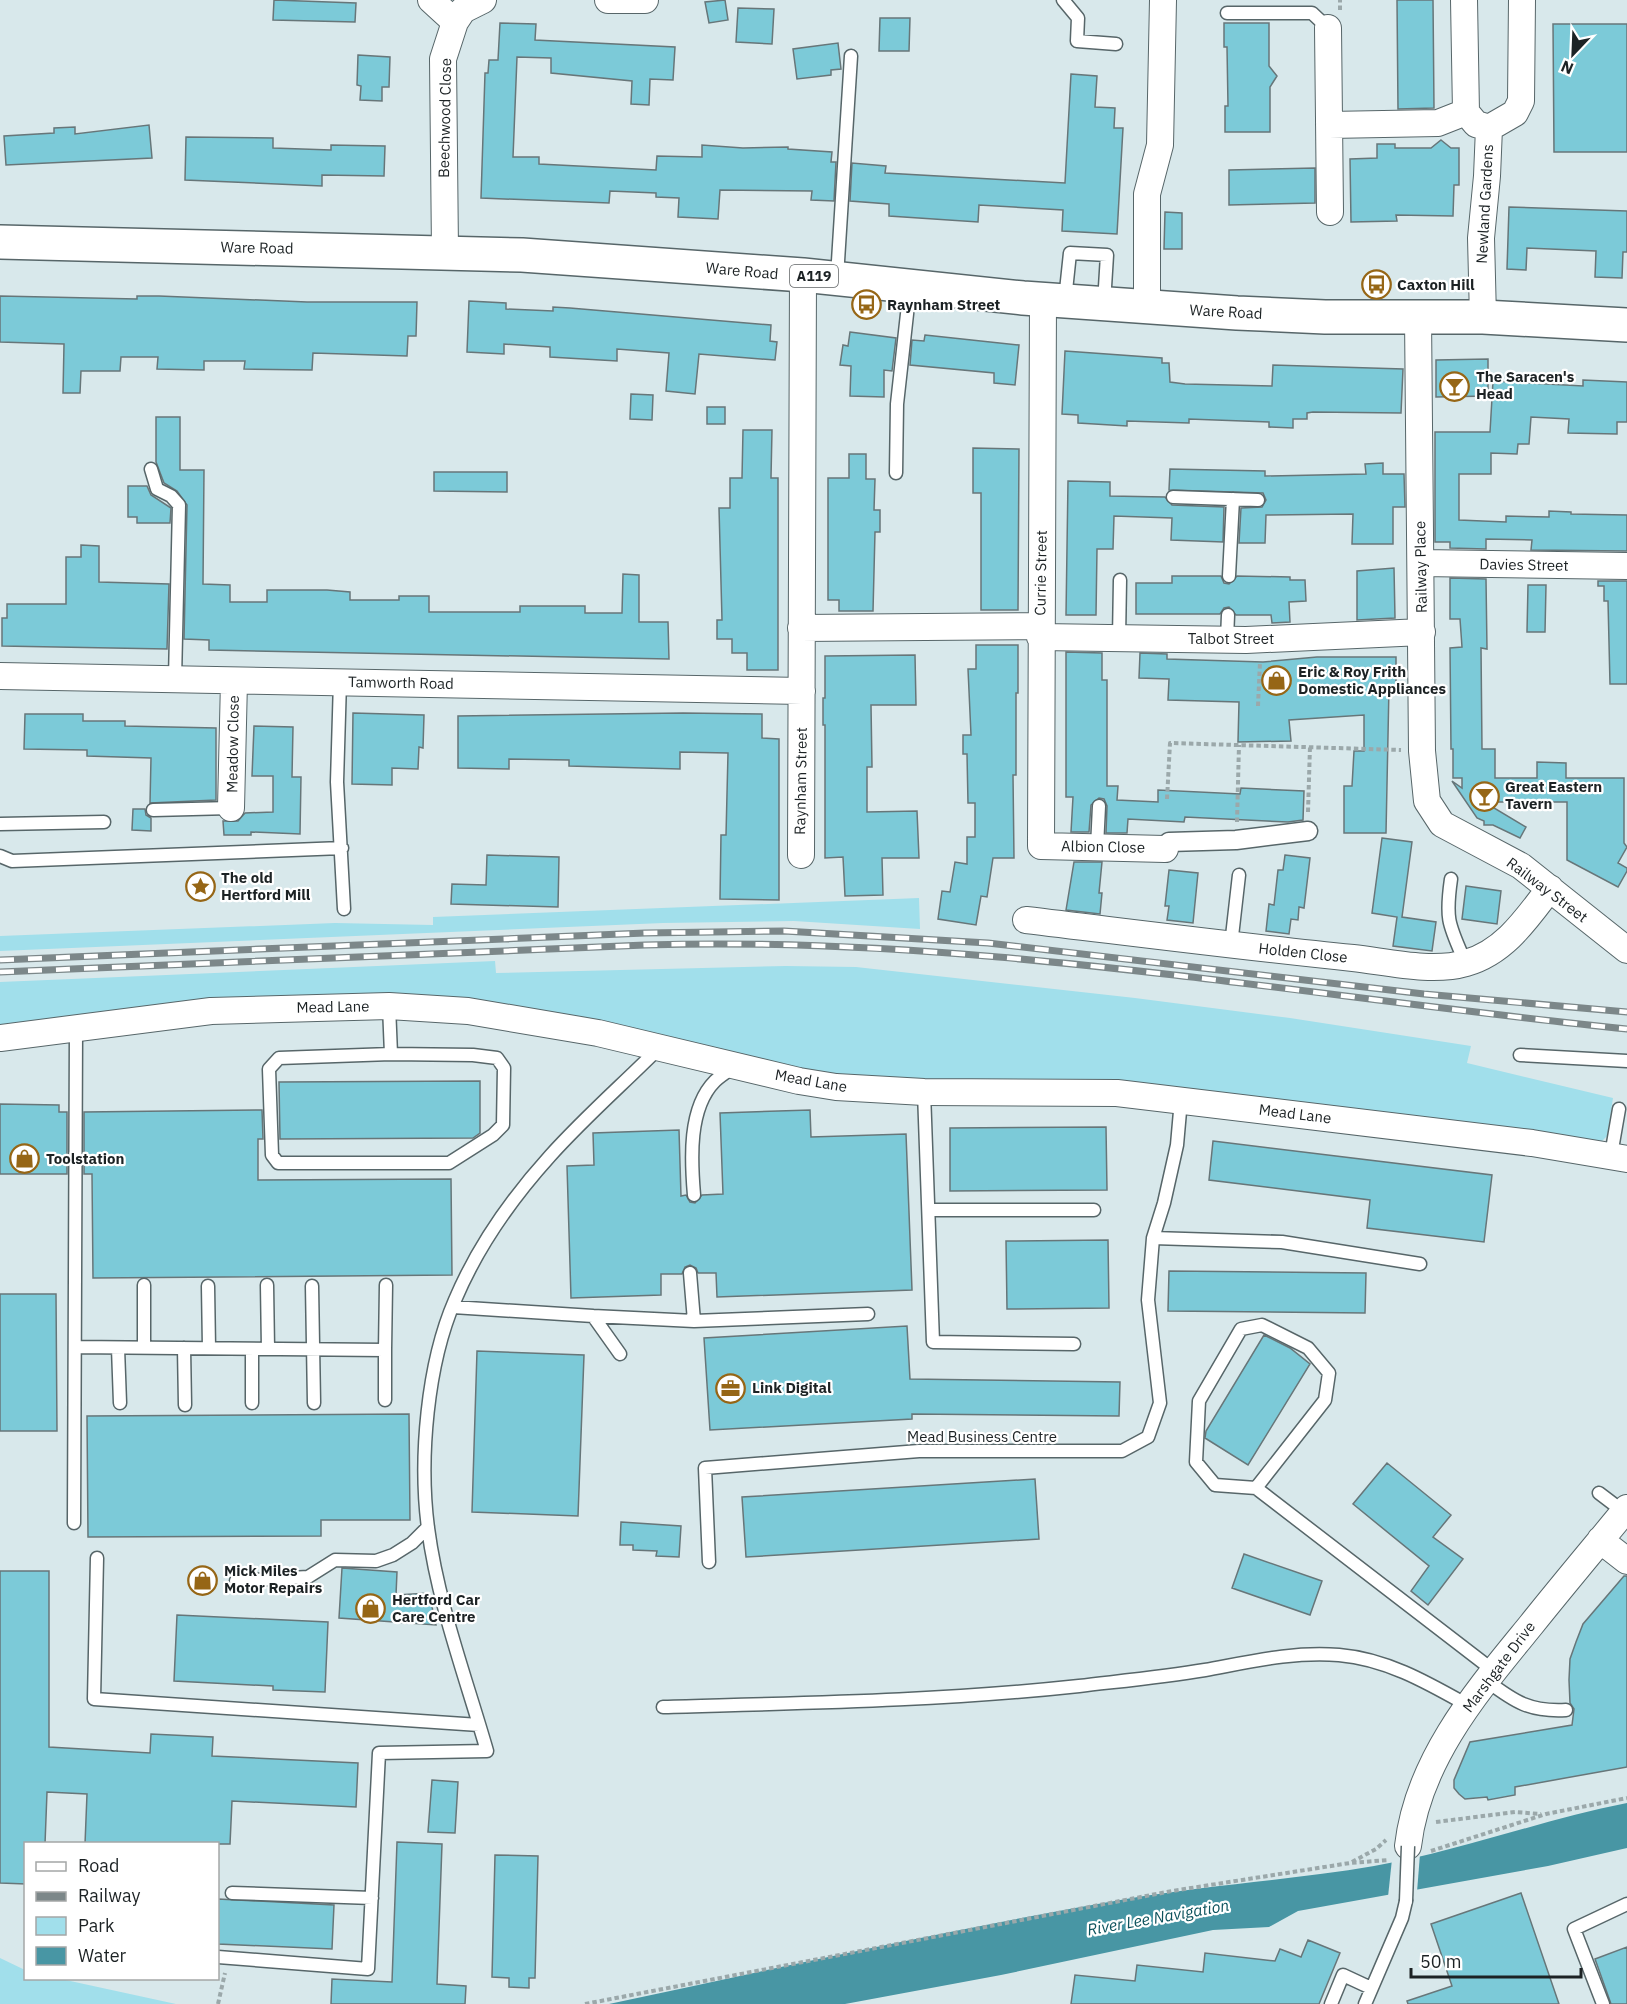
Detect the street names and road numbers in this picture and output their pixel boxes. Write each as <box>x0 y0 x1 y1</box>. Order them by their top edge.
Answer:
street label: Beechwood Close <box>434 58 455 178</box>
street label: Newland Gardens <box>1472 144 1497 264</box>
street label: Ware Road <box>220 237 294 258</box>
street label: Ware Road <box>705 258 779 283</box>
road number: A119 <box>790 265 838 287</box>
street label: Ware Road <box>1189 300 1263 323</box>
street label: Railway Place <box>1410 521 1431 613</box>
street label: Currie Street <box>1030 530 1051 616</box>
street label: Davies Street <box>1479 554 1569 575</box>
street label: Talbot Street <box>1188 629 1274 648</box>
street label: Tamworth Road <box>348 672 454 693</box>
street label: Meadow Close <box>222 695 243 793</box>
street label: Raynham Street <box>790 727 811 835</box>
street label: Albion Close <box>1061 836 1145 857</box>
street label: Railway Street <box>1503 853 1592 926</box>
street label: Holden Close <box>1258 938 1349 967</box>
street label: Mead Lane <box>296 996 370 1017</box>
street label: Mead Lane <box>774 1065 849 1096</box>
street label: Mead Lane <box>1258 1100 1332 1127</box>
street label: Mead Business Centre <box>907 1427 1057 1446</box>
street label: Marshgate Drive <box>1458 1617 1539 1716</box>

